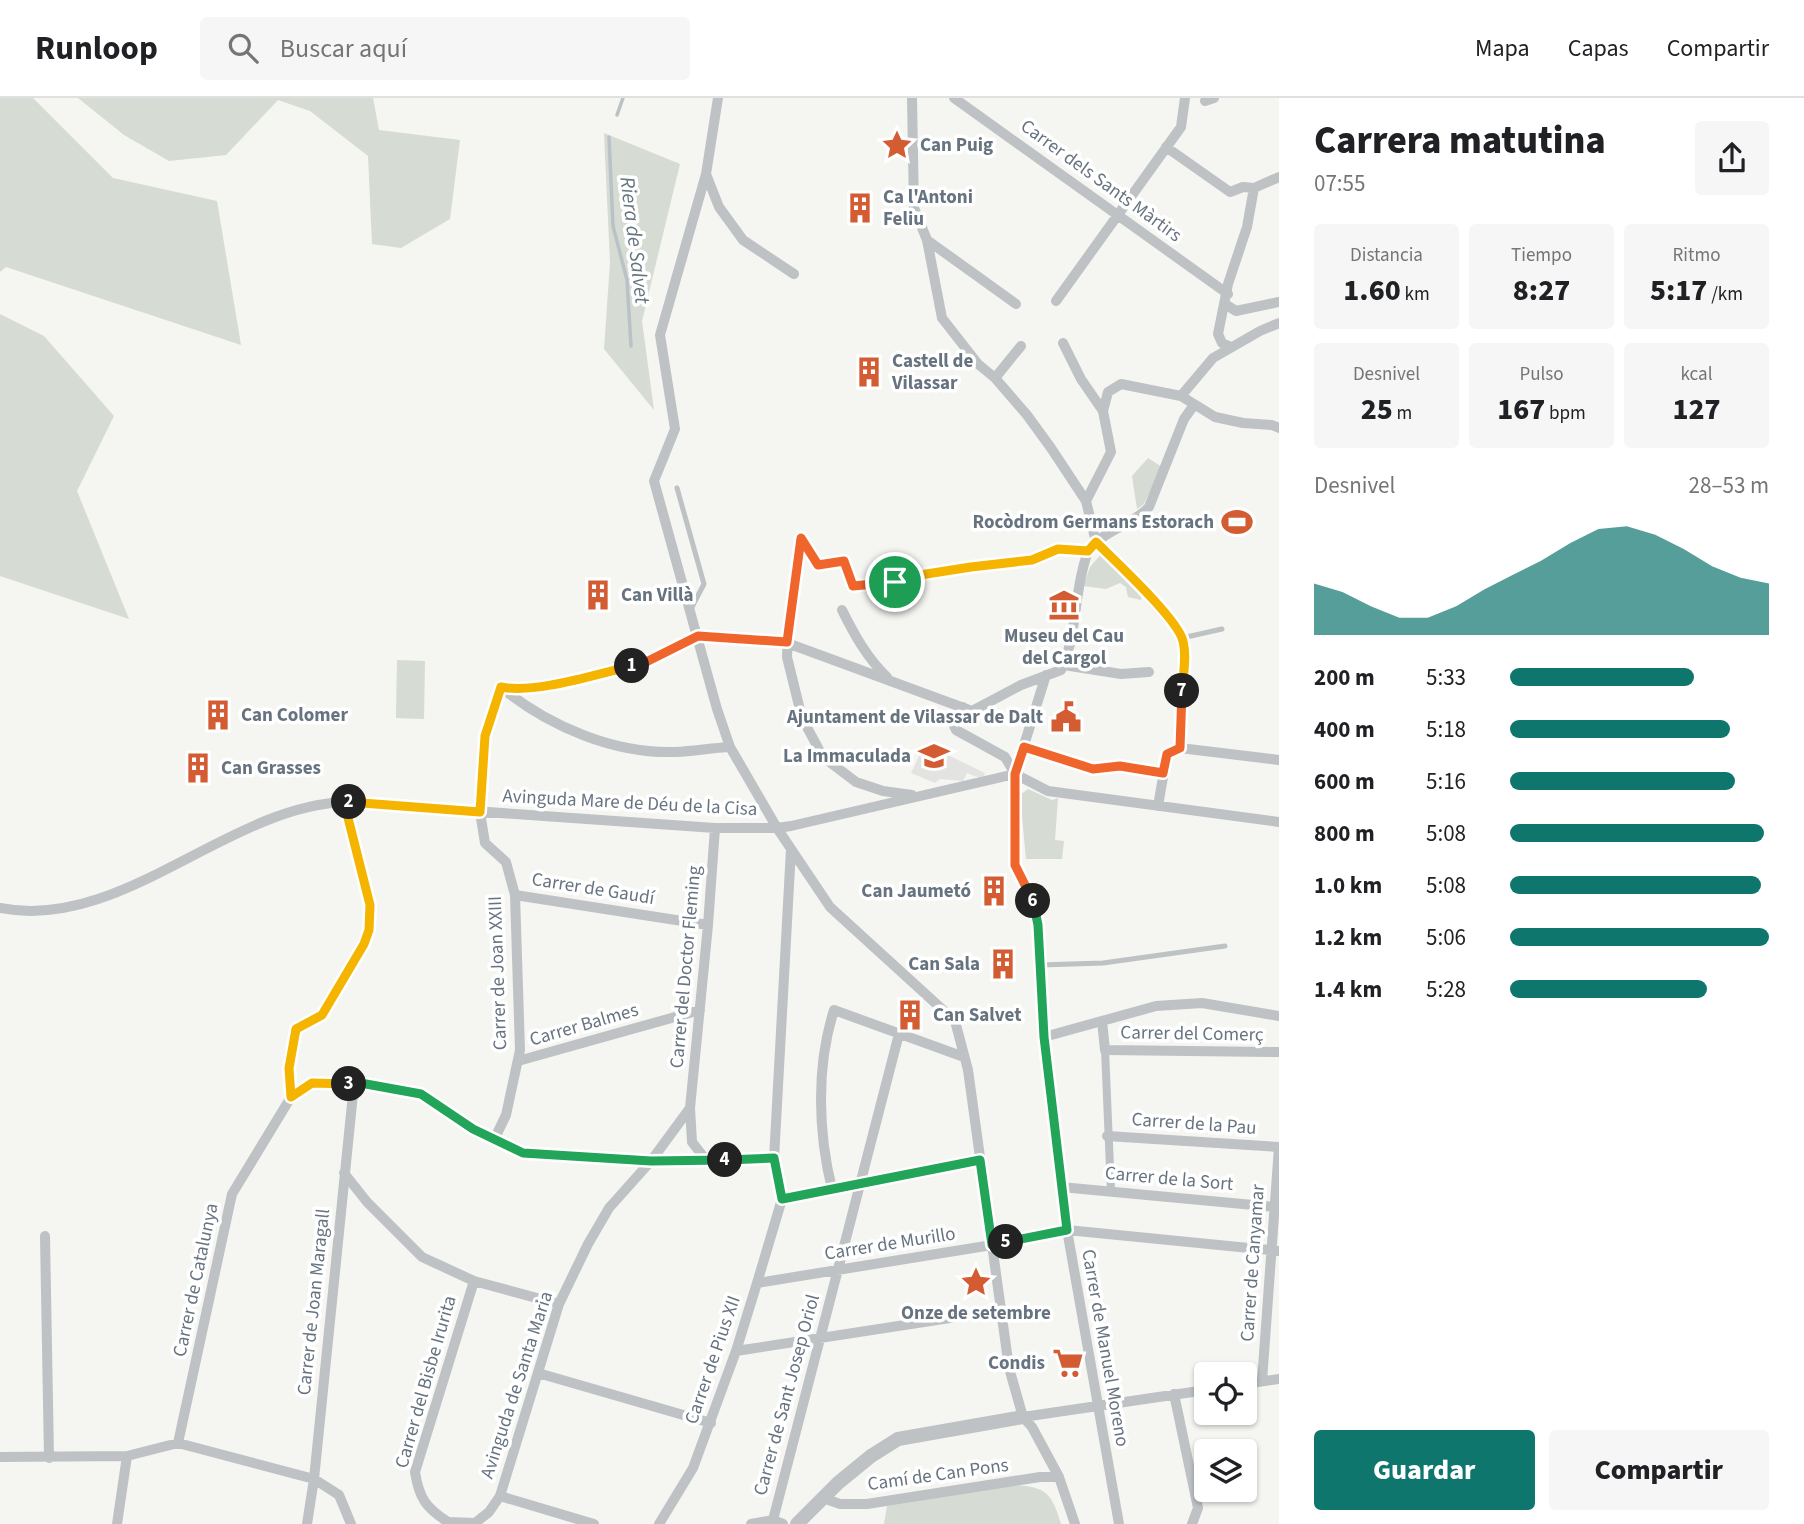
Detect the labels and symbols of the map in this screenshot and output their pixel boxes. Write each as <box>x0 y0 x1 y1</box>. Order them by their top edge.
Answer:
street label: Carrer dels Sants Màrtirs <box>1015 113 1187 249</box>
place icon: Can Puig <box>880 128 914 162</box>
place label: Can Puig <box>920 132 993 159</box>
water label: Riera de Salvet <box>612 175 658 306</box>
place label: Ca l'Antoni Feliu <box>883 184 973 233</box>
building icon: Ca l'Antoni Feliu <box>843 191 877 225</box>
place label: Castell de Vilassar <box>891 348 973 397</box>
building icon: Castell de Vilassar <box>852 355 886 389</box>
sports icon: Rocòdrom Germans Estorach <box>1220 505 1254 539</box>
place label: Rocòdrom Germans Estorach <box>973 509 1214 536</box>
pin <box>865 552 925 612</box>
building icon: Can Villà <box>581 578 615 612</box>
place label: Can Villà <box>621 582 693 609</box>
museum icon: Museu del Cau del Cargol <box>1047 588 1081 622</box>
place label: Museu del Cau del Cargol <box>1004 623 1124 672</box>
pin: 1 <box>614 648 650 684</box>
pin: 7 <box>1164 674 1200 708</box>
building icon: Can Colomer <box>201 698 235 732</box>
public building icon: Ajuntament de Vilassar de Dalt <box>1049 700 1083 734</box>
place label: Can Colomer <box>241 702 348 729</box>
place label: Ajuntament de Vilassar de Dalt <box>786 704 1043 731</box>
school or university icon: La Immaculada <box>917 739 951 773</box>
place label: La Immaculada <box>783 743 911 770</box>
building icon: Can Grasses <box>181 751 215 785</box>
place label: Can Grasses <box>221 755 321 782</box>
street label: Avinguda Mare de Déu de la Cisa <box>502 783 758 823</box>
pin: 2 <box>332 784 366 820</box>
street label: Carrer del Doctor Fleming <box>664 864 708 1069</box>
street label: Carrer de Gaudí <box>530 866 658 912</box>
building icon: Can Jaumetó <box>977 874 1011 908</box>
place label: Can Jaumetó <box>861 878 971 905</box>
pin: 6 <box>1016 884 1050 918</box>
street label: Carrer de Joan XXIII <box>482 895 514 1051</box>
building icon: Can Sala <box>986 947 1020 981</box>
place label: Can Sala <box>908 951 980 978</box>
street label: Carrer Balmes <box>526 997 642 1053</box>
building icon: Can Salvet <box>893 998 927 1032</box>
place label: Can Salvet <box>933 1002 1021 1029</box>
street label: Carrer del Comerç <box>1120 1019 1264 1049</box>
pin: 3 <box>332 1066 366 1102</box>
street label: Carrer de la Pau <box>1131 1106 1257 1142</box>
pin: 4 <box>708 1142 742 1178</box>
street label: Carrer de la Sort <box>1104 1160 1235 1198</box>
street label: Carrer de Canyamar <box>1234 1183 1272 1343</box>
street label: Carrer de Catalunya <box>167 1201 225 1359</box>
street label: Carrer de Joan Maragall <box>291 1207 337 1397</box>
street label: Carrer de Murillo <box>822 1220 958 1268</box>
pin: 5 <box>988 1224 1024 1260</box>
street label: Carrer de Manuel Moreno <box>1074 1247 1136 1449</box>
place icon: Onze de setembre <box>959 1265 993 1299</box>
street label: Avinguda de Santa Maria <box>474 1288 560 1482</box>
street label: Carrer de Sant Josep Oriol <box>747 1291 827 1499</box>
street label: Carrer de Pius XII <box>678 1292 748 1428</box>
street label: Carrer del Bisbe Irurita <box>388 1293 464 1471</box>
place label: Onze de setembre <box>901 1300 1051 1327</box>
supermarket icon: Condis <box>1051 1346 1085 1380</box>
place label: Condis <box>988 1350 1045 1377</box>
street label: Camí de Can Pons <box>866 1452 1010 1498</box>

